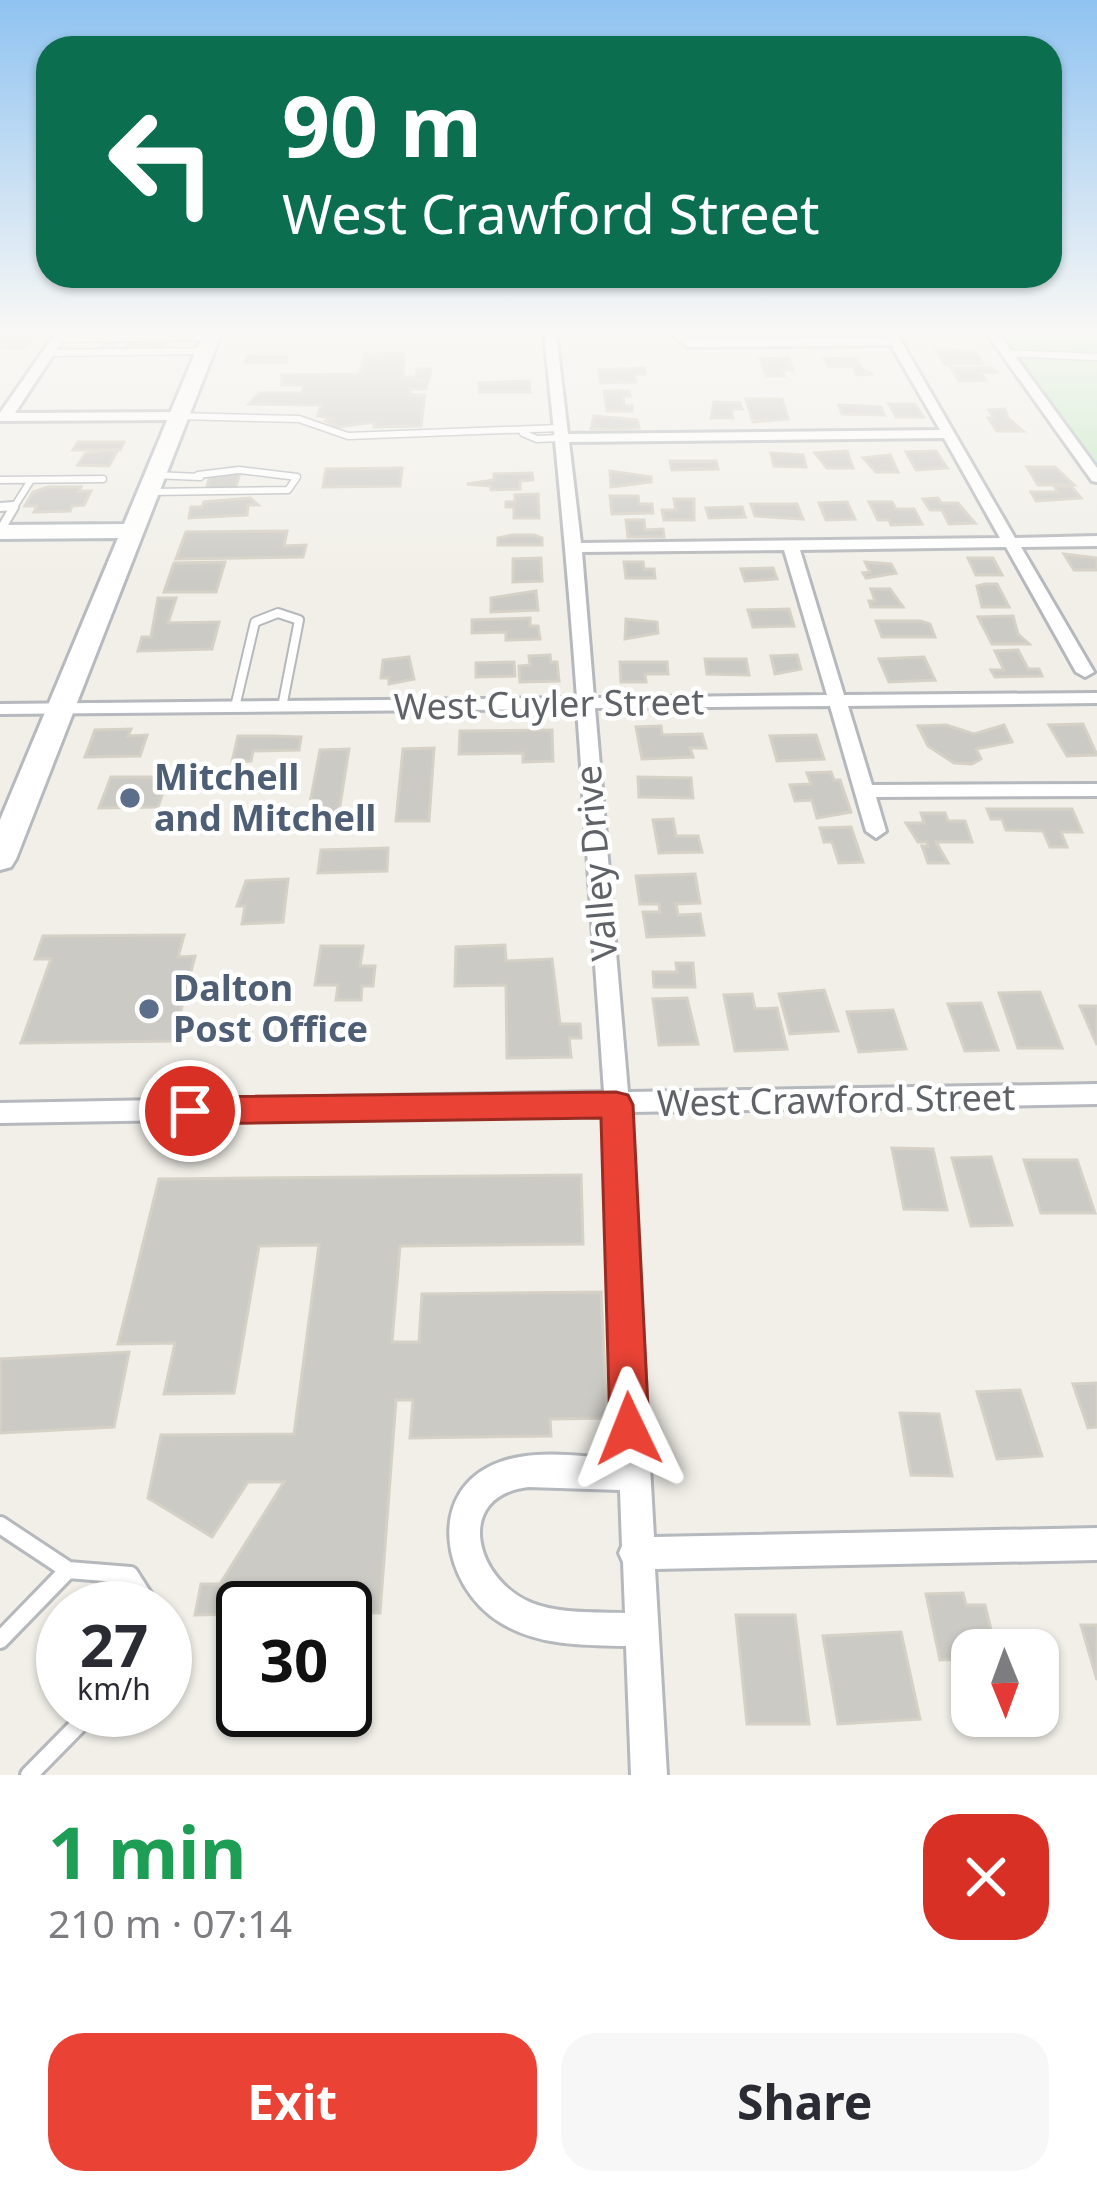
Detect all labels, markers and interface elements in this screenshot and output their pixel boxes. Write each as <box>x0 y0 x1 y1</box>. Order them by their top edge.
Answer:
text: 90 m <box>282 67 482 182</box>
icon: left <box>84 84 240 240</box>
text: West Crawford Street <box>282 176 820 250</box>
street label: West Cuyler Street <box>393 676 705 731</box>
place label: Mitchell and Mitchell <box>154 752 376 842</box>
street label: Valley Drive <box>563 763 628 963</box>
marker: Mitchell and Mitchell <box>117 785 143 811</box>
place label: Dalton Post Office <box>173 963 368 1053</box>
marker: Dalton Post Office <box>136 996 162 1022</box>
pin <box>139 1060 241 1162</box>
street label: West Crawford Street <box>656 1072 1016 1127</box>
icon: arrive <box>157 1078 223 1144</box>
position arrow <box>566 1366 692 1492</box>
speed limit sign: 30 <box>216 1581 372 1737</box>
text: 27 <box>80 1603 148 1685</box>
north arrow <box>951 1629 1059 1737</box>
map controls <box>951 1629 1059 1737</box>
text: km/h <box>77 1668 151 1709</box>
text: 1 min <box>48 1802 246 1900</box>
button: close <box>923 1814 1049 1940</box>
text: 210 m · 07:14 <box>48 1896 292 1949</box>
button: Exit <box>48 2033 537 2171</box>
button: Share <box>561 2033 1049 2171</box>

